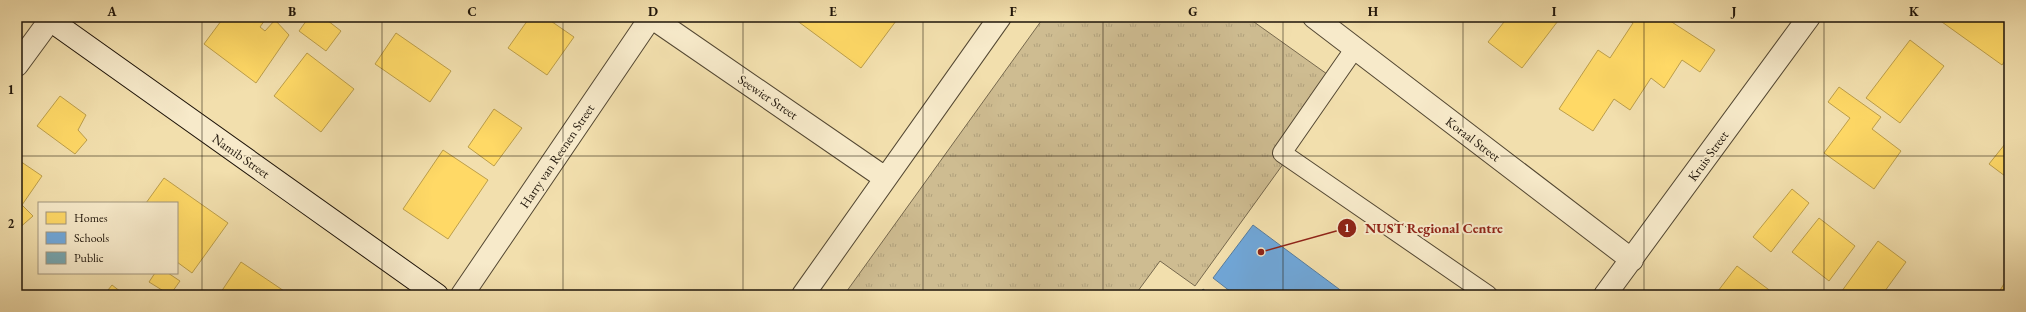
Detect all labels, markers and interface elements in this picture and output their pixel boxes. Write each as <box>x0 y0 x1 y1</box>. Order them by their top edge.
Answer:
text: A <box>106 3 117 20</box>
text: B <box>288 3 296 20</box>
text: C <box>467 3 477 20</box>
text: D <box>648 3 658 20</box>
text: E <box>829 3 837 20</box>
text: F <box>1009 3 1017 20</box>
text: G <box>1188 3 1198 20</box>
text: H <box>1368 3 1379 20</box>
text: I <box>1552 3 1557 20</box>
text: J <box>1730 3 1737 20</box>
text: K <box>1909 3 1920 20</box>
street label: Seewier Street <box>735 71 801 123</box>
text: 1 <box>8 81 15 98</box>
street label: Harry van Reenen Street <box>516 101 598 211</box>
street label: Koraal Street <box>1442 113 1504 165</box>
street label: Kruis Street <box>1684 127 1732 185</box>
street label: Namib Street <box>209 130 273 182</box>
legend <box>38 202 178 274</box>
text: Homes <box>74 210 108 226</box>
text: 2 <box>8 215 15 232</box>
callout: NUST Regional Centre <box>1337 215 1511 241</box>
text: NUST Regional Centre <box>1365 219 1503 237</box>
text: 1 <box>1344 220 1350 236</box>
text: Schools <box>74 230 109 246</box>
text: Public <box>74 250 104 266</box>

